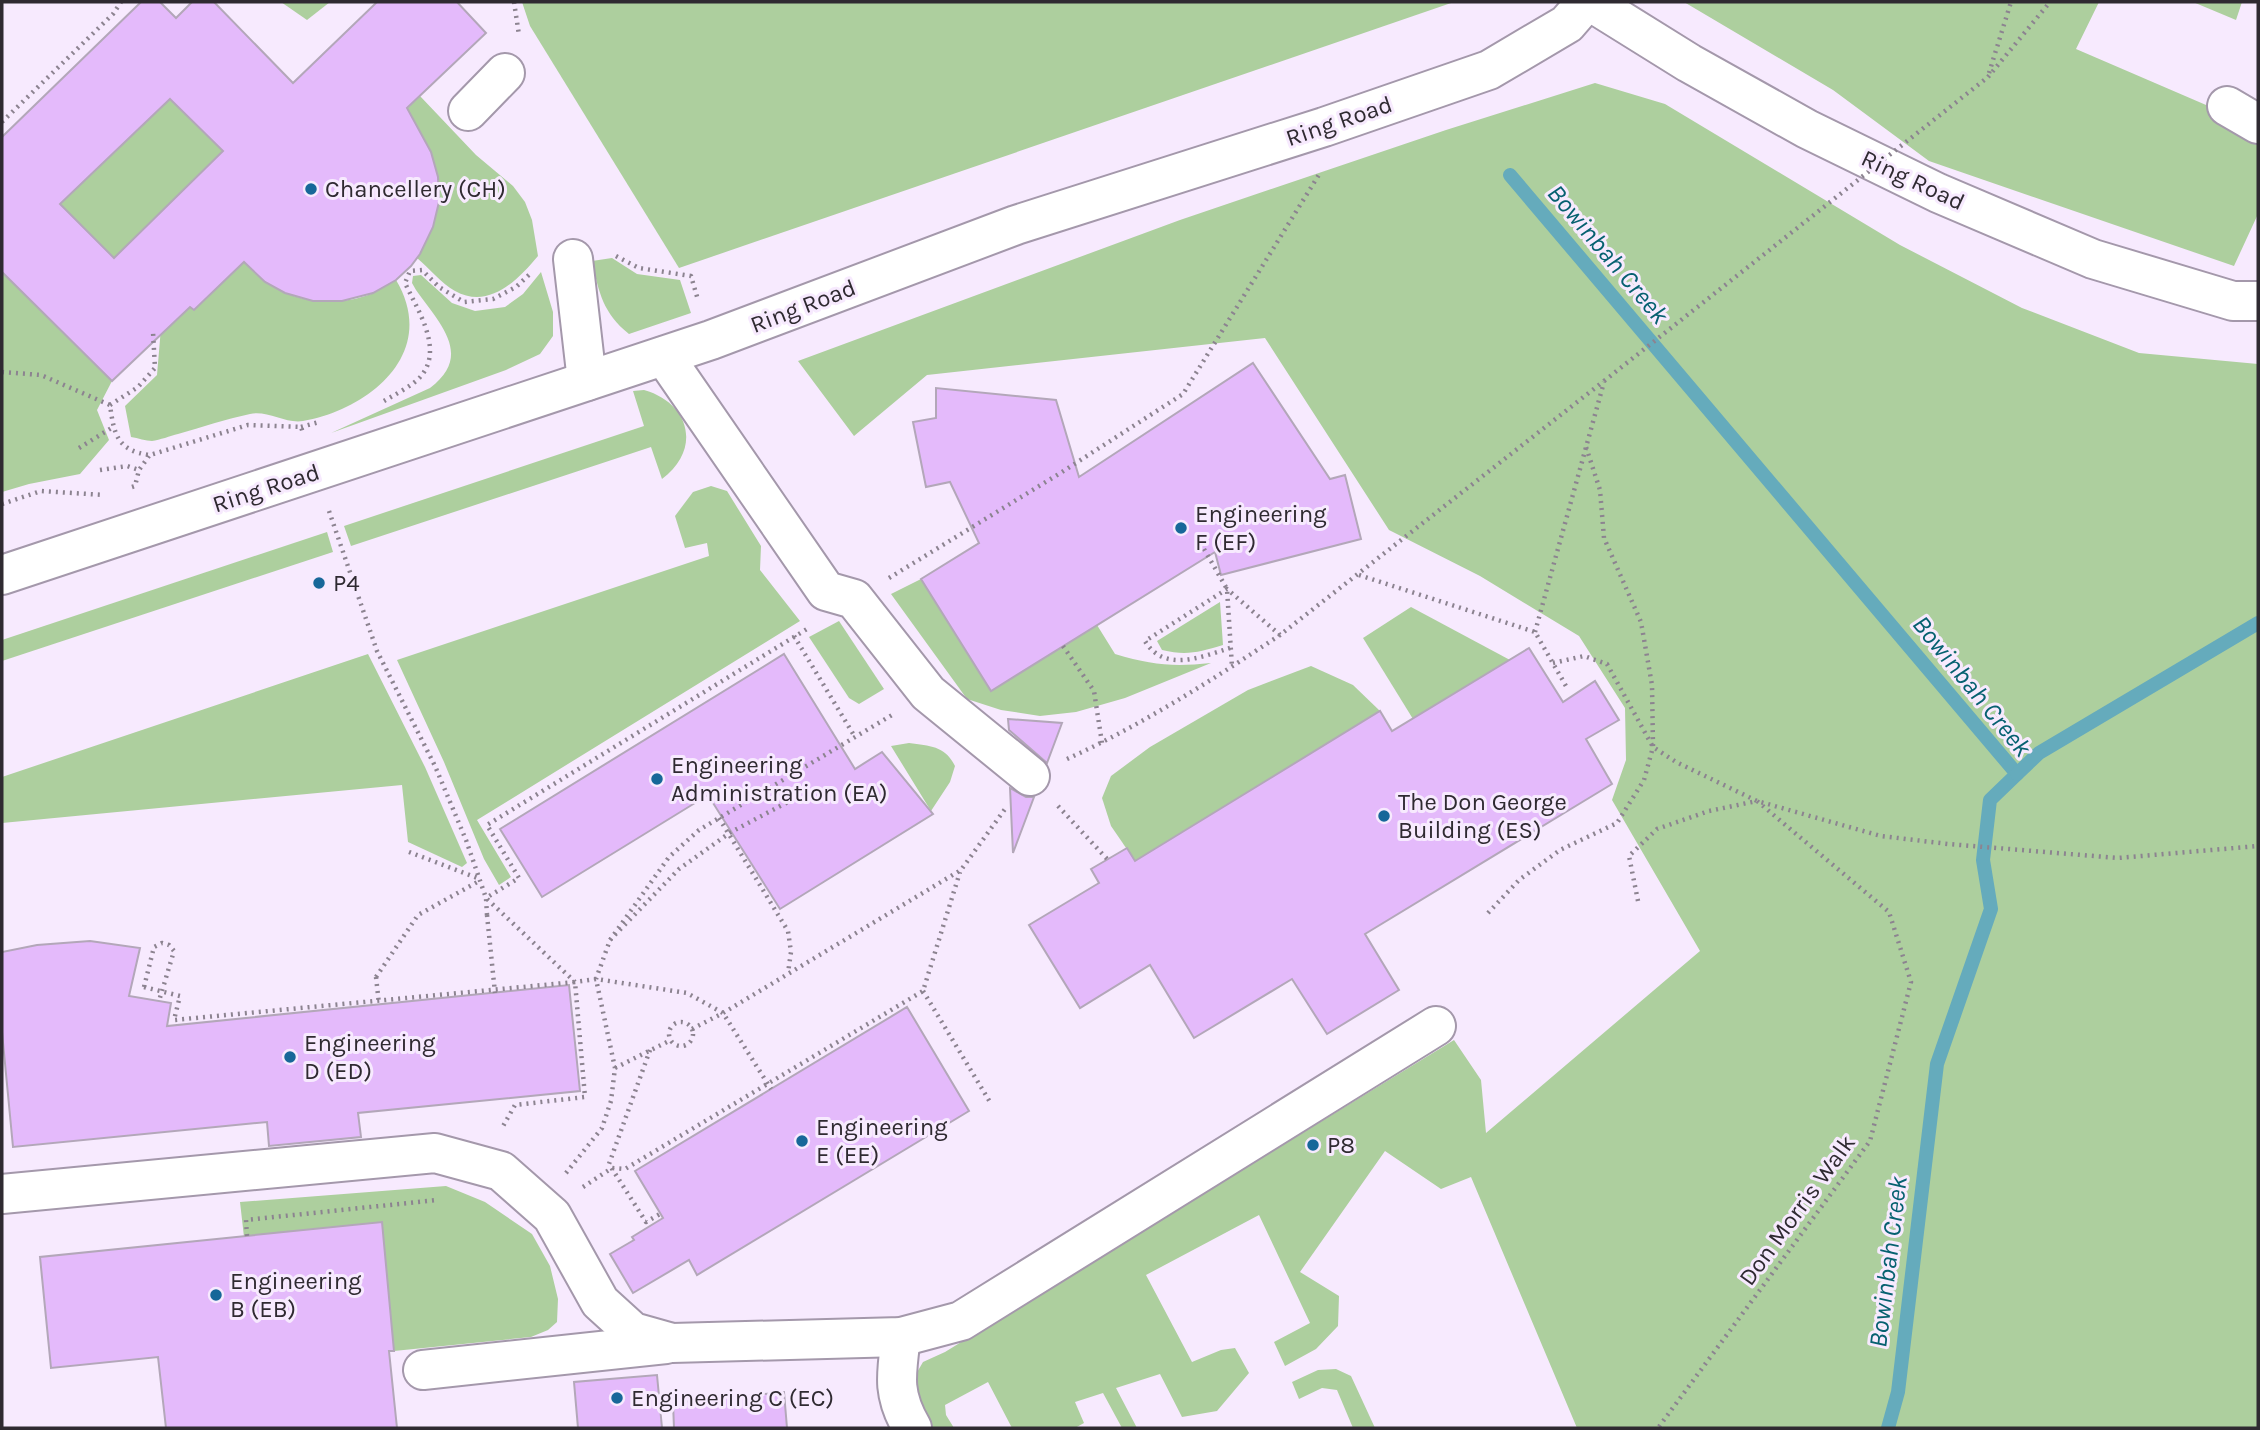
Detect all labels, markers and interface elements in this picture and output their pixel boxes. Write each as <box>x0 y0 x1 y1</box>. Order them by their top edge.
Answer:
street label: Ring Road <box>1282 90 1396 152</box>
street label: Ring Road <box>1857 144 1969 216</box>
place label: Chancellery (CH) <box>325 175 506 203</box>
water label: Bowinbah Creek <box>1541 178 1676 331</box>
marker: Chancellery (CH) <box>303 181 319 197</box>
street label: Ring Road <box>746 273 860 339</box>
street label: Ring Road <box>209 458 323 518</box>
place label: Engineering F (EF) <box>1195 500 1327 556</box>
marker: Engineering F (EF) <box>1173 520 1189 536</box>
place label: P4 <box>333 569 360 597</box>
marker: P4 <box>311 575 327 591</box>
water label: Bowinbah Creek <box>1906 609 2039 763</box>
place label: Engineering Administration (EA) <box>671 751 888 807</box>
marker: Engineering Administration (EA) <box>649 771 665 787</box>
place label: The Don George Building (ES) <box>1398 788 1567 844</box>
marker: The Don George Building (ES) <box>1376 808 1392 824</box>
place label: Engineering D (ED) <box>304 1029 436 1085</box>
marker: Engineering D (ED) <box>282 1049 298 1065</box>
place label: Engineering E (EE) <box>816 1113 948 1169</box>
street label: Don Morris Walk <box>1733 1129 1861 1291</box>
place label: P8 <box>1327 1131 1355 1159</box>
marker: Engineering E (EE) <box>794 1133 810 1149</box>
marker: P8 <box>1305 1137 1321 1153</box>
water label: Bowinbah Creek <box>1862 1174 1914 1349</box>
place label: Engineering B (EB) <box>230 1267 362 1323</box>
marker: Engineering B (EB) <box>208 1287 224 1303</box>
place label: Engineering C (EC) <box>631 1384 834 1412</box>
marker: Engineering C (EC) <box>609 1390 625 1406</box>

